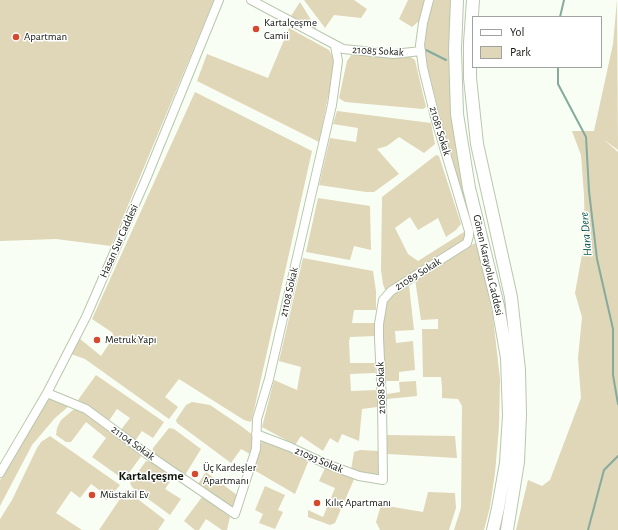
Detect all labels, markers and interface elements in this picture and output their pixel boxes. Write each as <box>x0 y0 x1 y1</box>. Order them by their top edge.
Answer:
place label: Kartalçeşme Camii <box>264 16 317 42</box>
legend <box>472 16 602 68</box>
marker: Kartalçeşme Camii <box>251 24 261 34</box>
text: Yol <box>510 26 524 38</box>
place label: Apartman <box>24 30 67 44</box>
marker: Apartman <box>11 32 21 42</box>
street label: 21085 Sokak <box>352 43 404 59</box>
text: Park <box>510 46 531 58</box>
street label: 21081 Sokak <box>426 105 454 157</box>
street label: Hasan Sur Caddesi <box>97 202 141 280</box>
water label: Hara Dere <box>577 211 595 257</box>
street label: Gönen Karayolu Caddesi <box>470 213 506 317</box>
street label: 21089 Sokak <box>392 255 444 293</box>
street label: 21108 Sokak <box>277 266 301 318</box>
place label: Metruk Yapı <box>105 333 156 347</box>
marker: Metruk Yapı <box>92 335 102 345</box>
street label: 21088 Sokak <box>373 362 389 414</box>
street label: 21104 Sokak <box>109 423 157 463</box>
street label: 21093 Sokak <box>293 444 345 476</box>
place label: Üç Kardeşler Apartmanı <box>203 461 256 487</box>
district label: Kartalçeşme <box>118 468 184 484</box>
marker: Üç Kardeşler Apartmanı <box>190 469 200 479</box>
place label: Müstakil Ev <box>100 488 149 502</box>
marker: Müstakil Ev <box>87 490 97 500</box>
place label: Kılıç Apartmanı <box>325 496 391 510</box>
marker: Kılıç Apartmanı <box>312 498 322 508</box>

